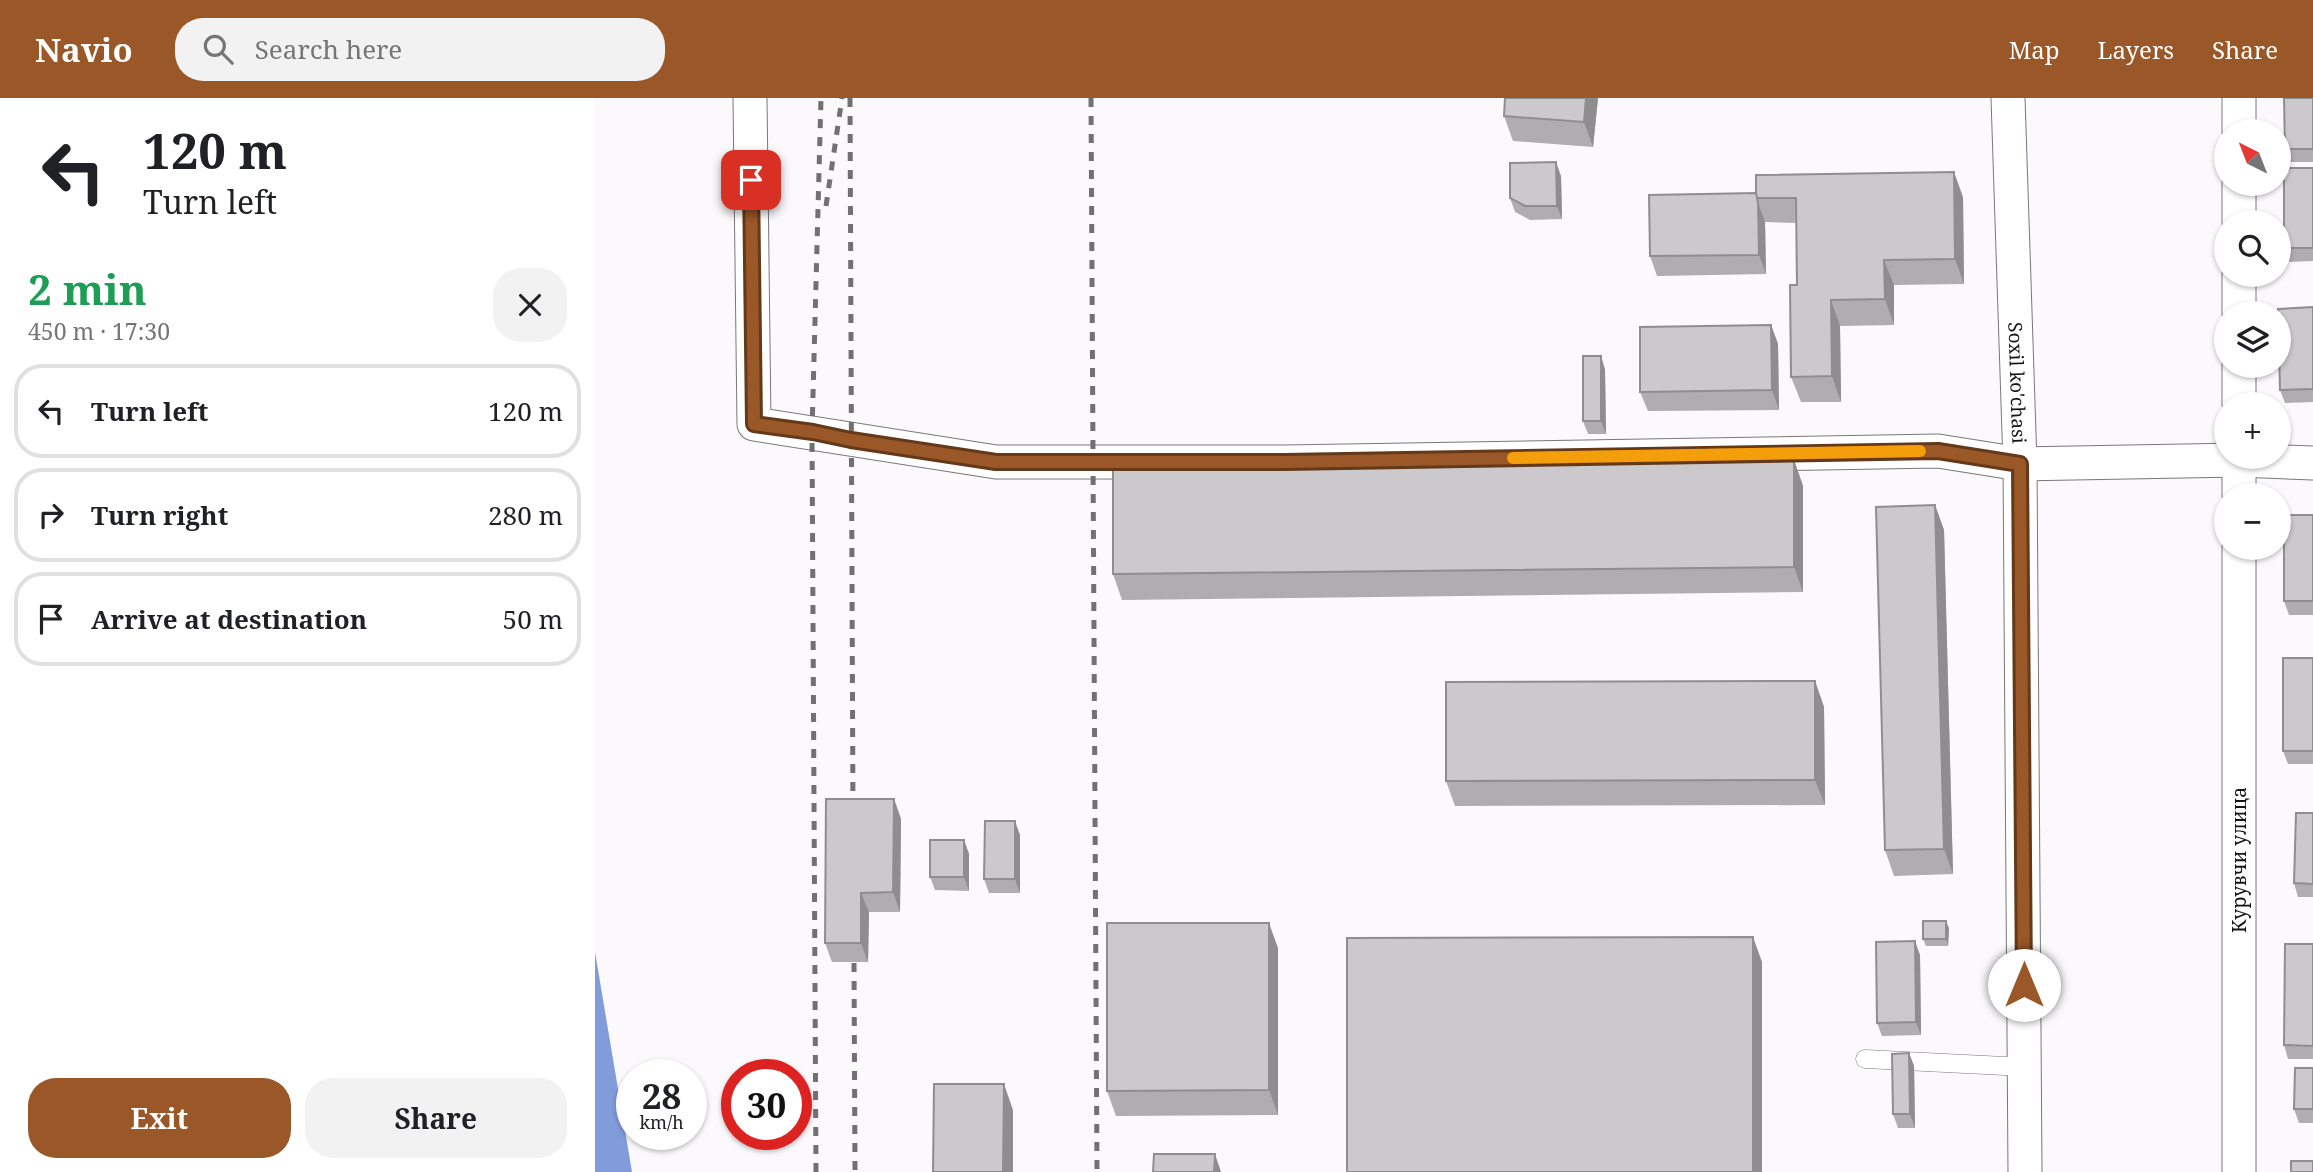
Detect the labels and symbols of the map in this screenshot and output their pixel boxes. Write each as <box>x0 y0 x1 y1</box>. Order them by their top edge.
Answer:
north arrow <box>2214 119 2291 196</box>
pin <box>721 150 781 210</box>
street label: Soxil ko'chasi <box>2002 322 2032 444</box>
street label: Курувчи улица <box>2226 787 2252 933</box>
position arrow <box>1987 948 2061 1022</box>
speed limit sign: 30 <box>721 1059 812 1150</box>

